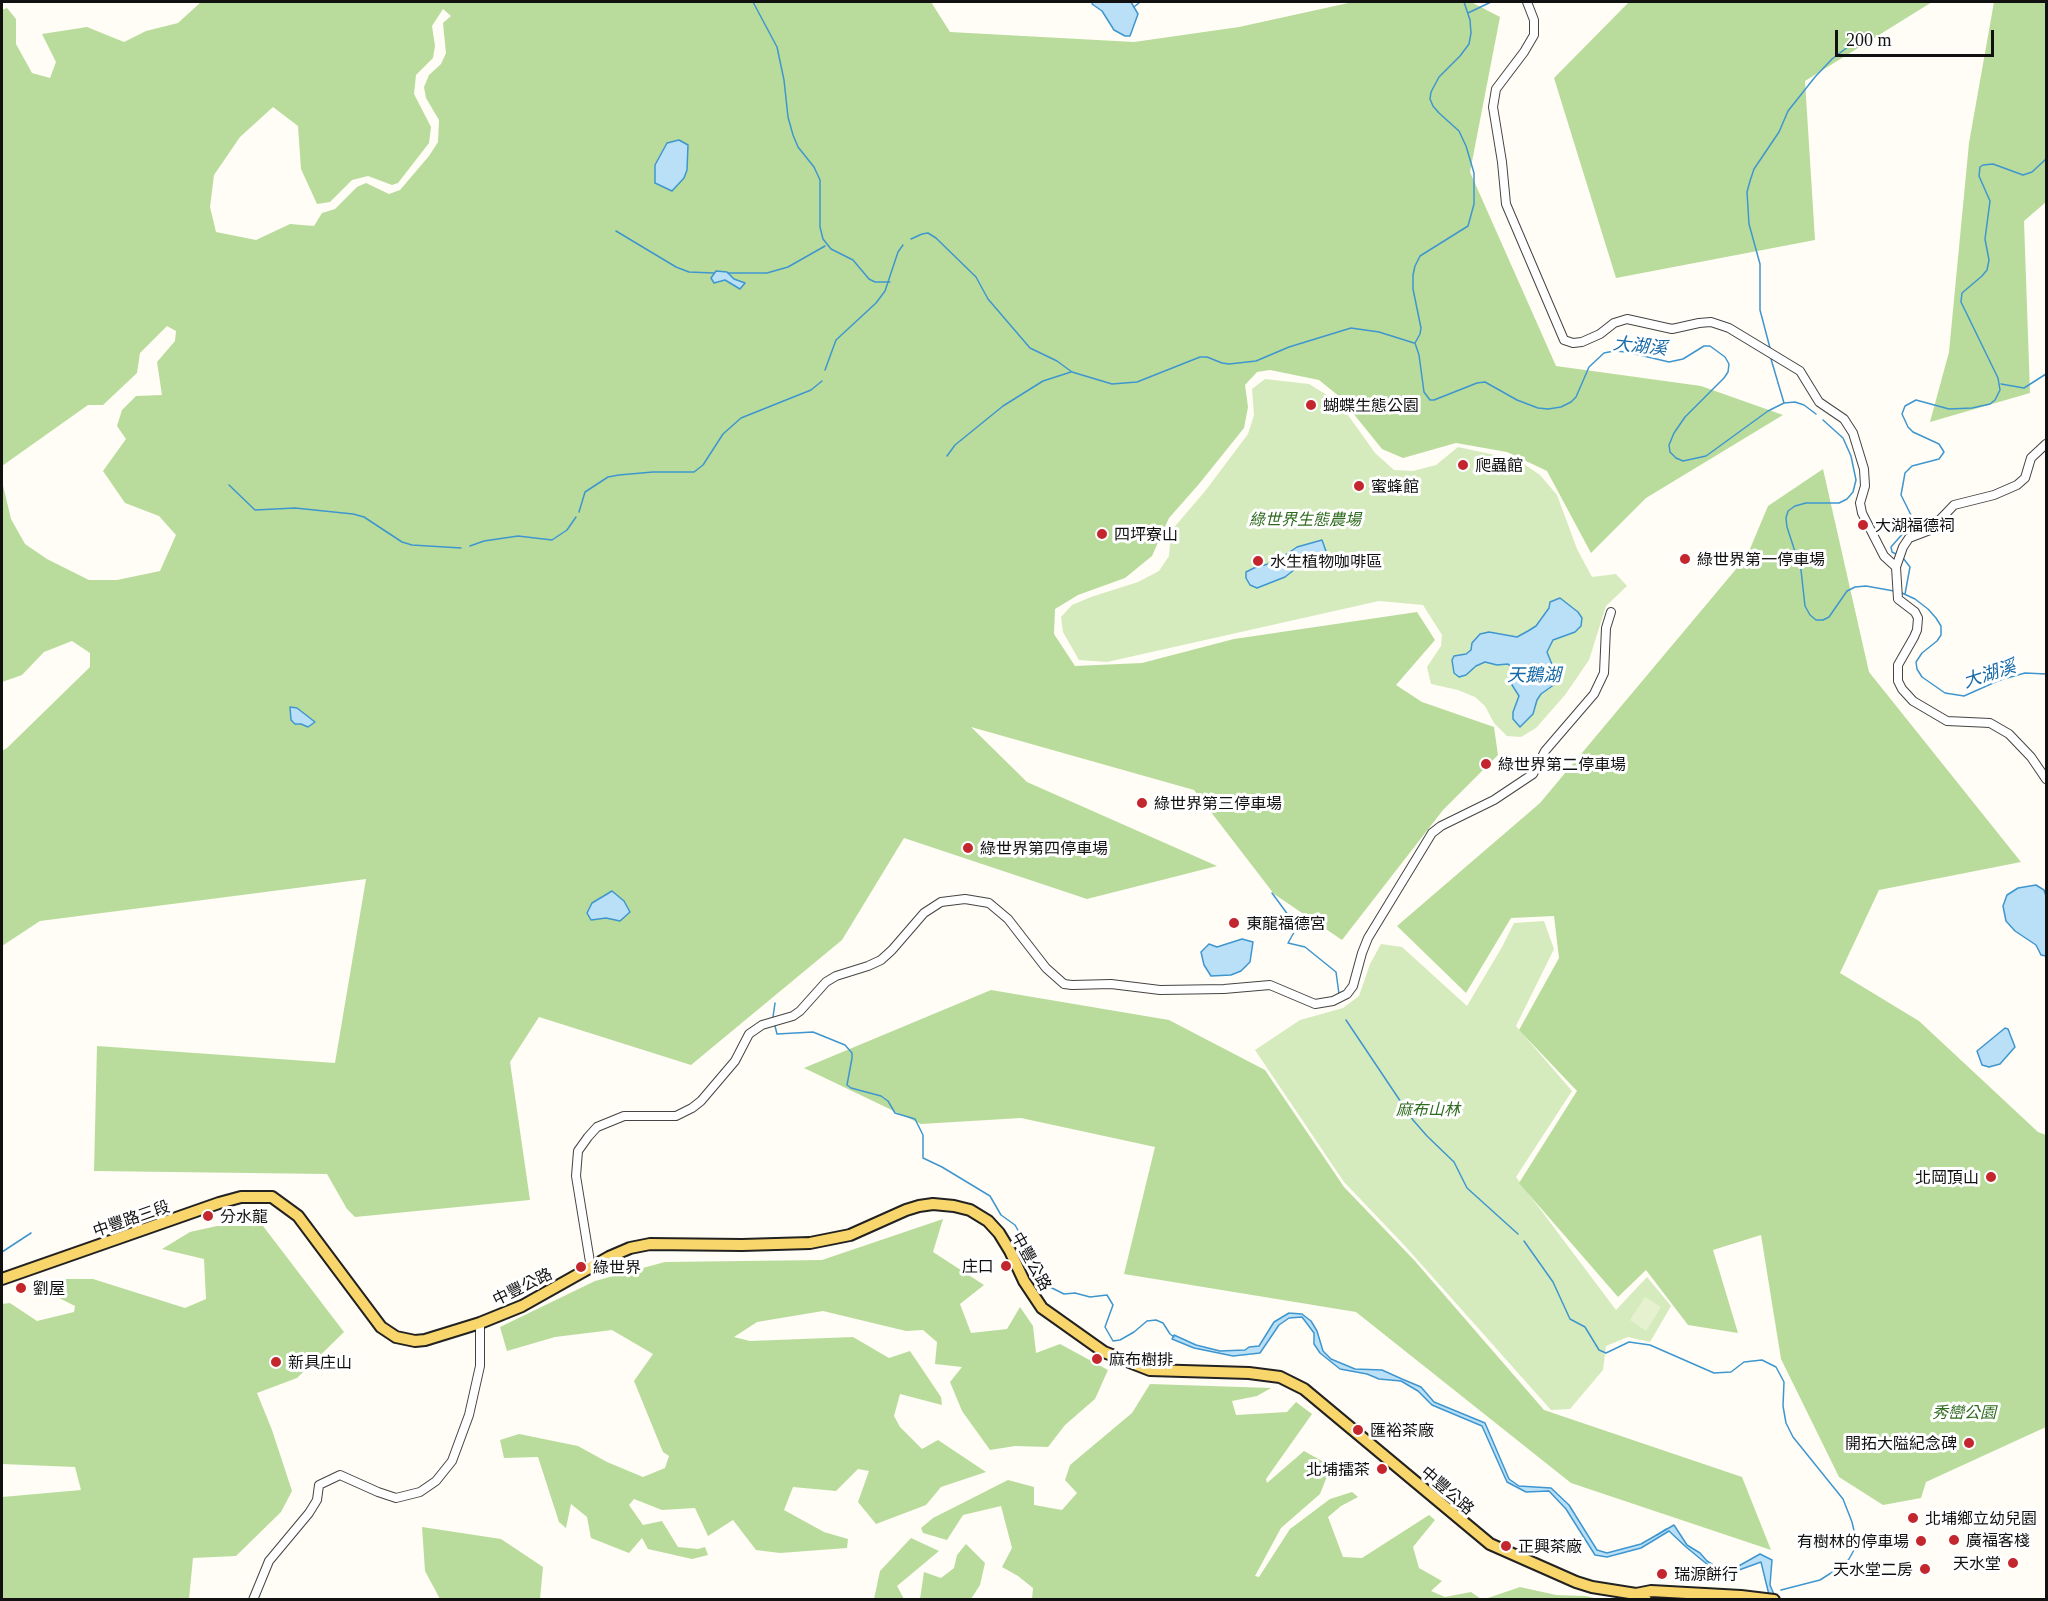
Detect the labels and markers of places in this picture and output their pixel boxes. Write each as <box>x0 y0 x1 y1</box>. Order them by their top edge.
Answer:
place label: 蝴蝶生態公園 <box>1323 395 1419 415</box>
marker: 蝴蝶生態公園 <box>1304 398 1318 412</box>
place label: 爬蟲館 <box>1475 455 1523 475</box>
marker: 爬蟲館 <box>1456 458 1470 472</box>
place label: 蜜蜂館 <box>1371 476 1419 496</box>
marker: 蜜蜂館 <box>1352 479 1366 493</box>
place label: 大湖福德祠 <box>1875 515 1955 535</box>
marker: 大湖福德祠 <box>1856 518 1870 532</box>
place label: 四坪寮山 <box>1114 524 1178 544</box>
marker: 四坪寮山 <box>1095 527 1109 541</box>
place label: 綠世界第一停車場 <box>1697 549 1825 569</box>
place label: 水生植物咖啡區 <box>1270 551 1382 571</box>
marker: 綠世界第一停車場 <box>1678 552 1692 566</box>
marker: 水生植物咖啡區 <box>1251 554 1265 568</box>
place label: 綠世界第二停車場 <box>1498 754 1626 774</box>
marker: 綠世界第二停車場 <box>1479 757 1493 771</box>
place label: 綠世界第三停車場 <box>1154 793 1282 813</box>
marker: 綠世界第三停車場 <box>1135 796 1149 810</box>
place label: 綠世界第四停車場 <box>980 838 1108 858</box>
marker: 綠世界第四停車場 <box>961 841 975 855</box>
place label: 東龍福德宮 <box>1246 913 1326 933</box>
marker: 東龍福德宮 <box>1227 916 1241 930</box>
place label: 北岡頂山 <box>1915 1167 1979 1187</box>
marker: 北岡頂山 <box>1984 1170 1998 1184</box>
place label: 分水龍 <box>220 1206 268 1226</box>
marker: 分水龍 <box>201 1209 215 1223</box>
place label: 庄口 <box>962 1256 994 1276</box>
place label: 綠世界 <box>593 1257 641 1277</box>
marker: 庄口 <box>999 1259 1013 1273</box>
marker: 綠世界 <box>574 1260 588 1274</box>
place label: 劉屋 <box>33 1278 65 1298</box>
marker: 劉屋 <box>14 1281 28 1295</box>
place label: 麻布樹排 <box>1109 1349 1173 1369</box>
place label: 新具庄山 <box>288 1352 352 1372</box>
marker: 麻布樹排 <box>1090 1352 1104 1366</box>
marker: 新具庄山 <box>269 1355 283 1369</box>
place label: 匯裕茶廠 <box>1370 1420 1434 1440</box>
marker: 匯裕茶廠 <box>1351 1423 1365 1437</box>
place label: 開拓大隘紀念碑 <box>1845 1433 1957 1453</box>
marker: 開拓大隘紀念碑 <box>1962 1436 1976 1450</box>
place label: 北埔擂茶 <box>1306 1459 1370 1479</box>
marker: 北埔擂茶 <box>1375 1462 1389 1476</box>
place label: 北埔鄉立幼兒園 <box>1925 1508 2037 1528</box>
marker: 北埔鄉立幼兒園 <box>1906 1511 1920 1525</box>
place label: 廣福客棧 <box>1966 1530 2030 1550</box>
place label: 有樹林的停車場 <box>1797 1531 1909 1551</box>
marker: 廣福客棧 <box>1947 1533 1961 1547</box>
marker: 有樹林的停車場 <box>1914 1534 1928 1548</box>
place label: 正興茶廠 <box>1518 1536 1582 1556</box>
marker: 正興茶廠 <box>1499 1539 1513 1553</box>
place label: 天水堂 <box>1953 1553 2001 1573</box>
marker: 天水堂 <box>2006 1556 2020 1570</box>
place label: 天水堂二房 <box>1833 1559 1913 1579</box>
marker: 天水堂二房 <box>1918 1562 1932 1576</box>
place label: 瑞源餅行 <box>1674 1564 1738 1584</box>
marker: 瑞源餅行 <box>1655 1567 1669 1581</box>

